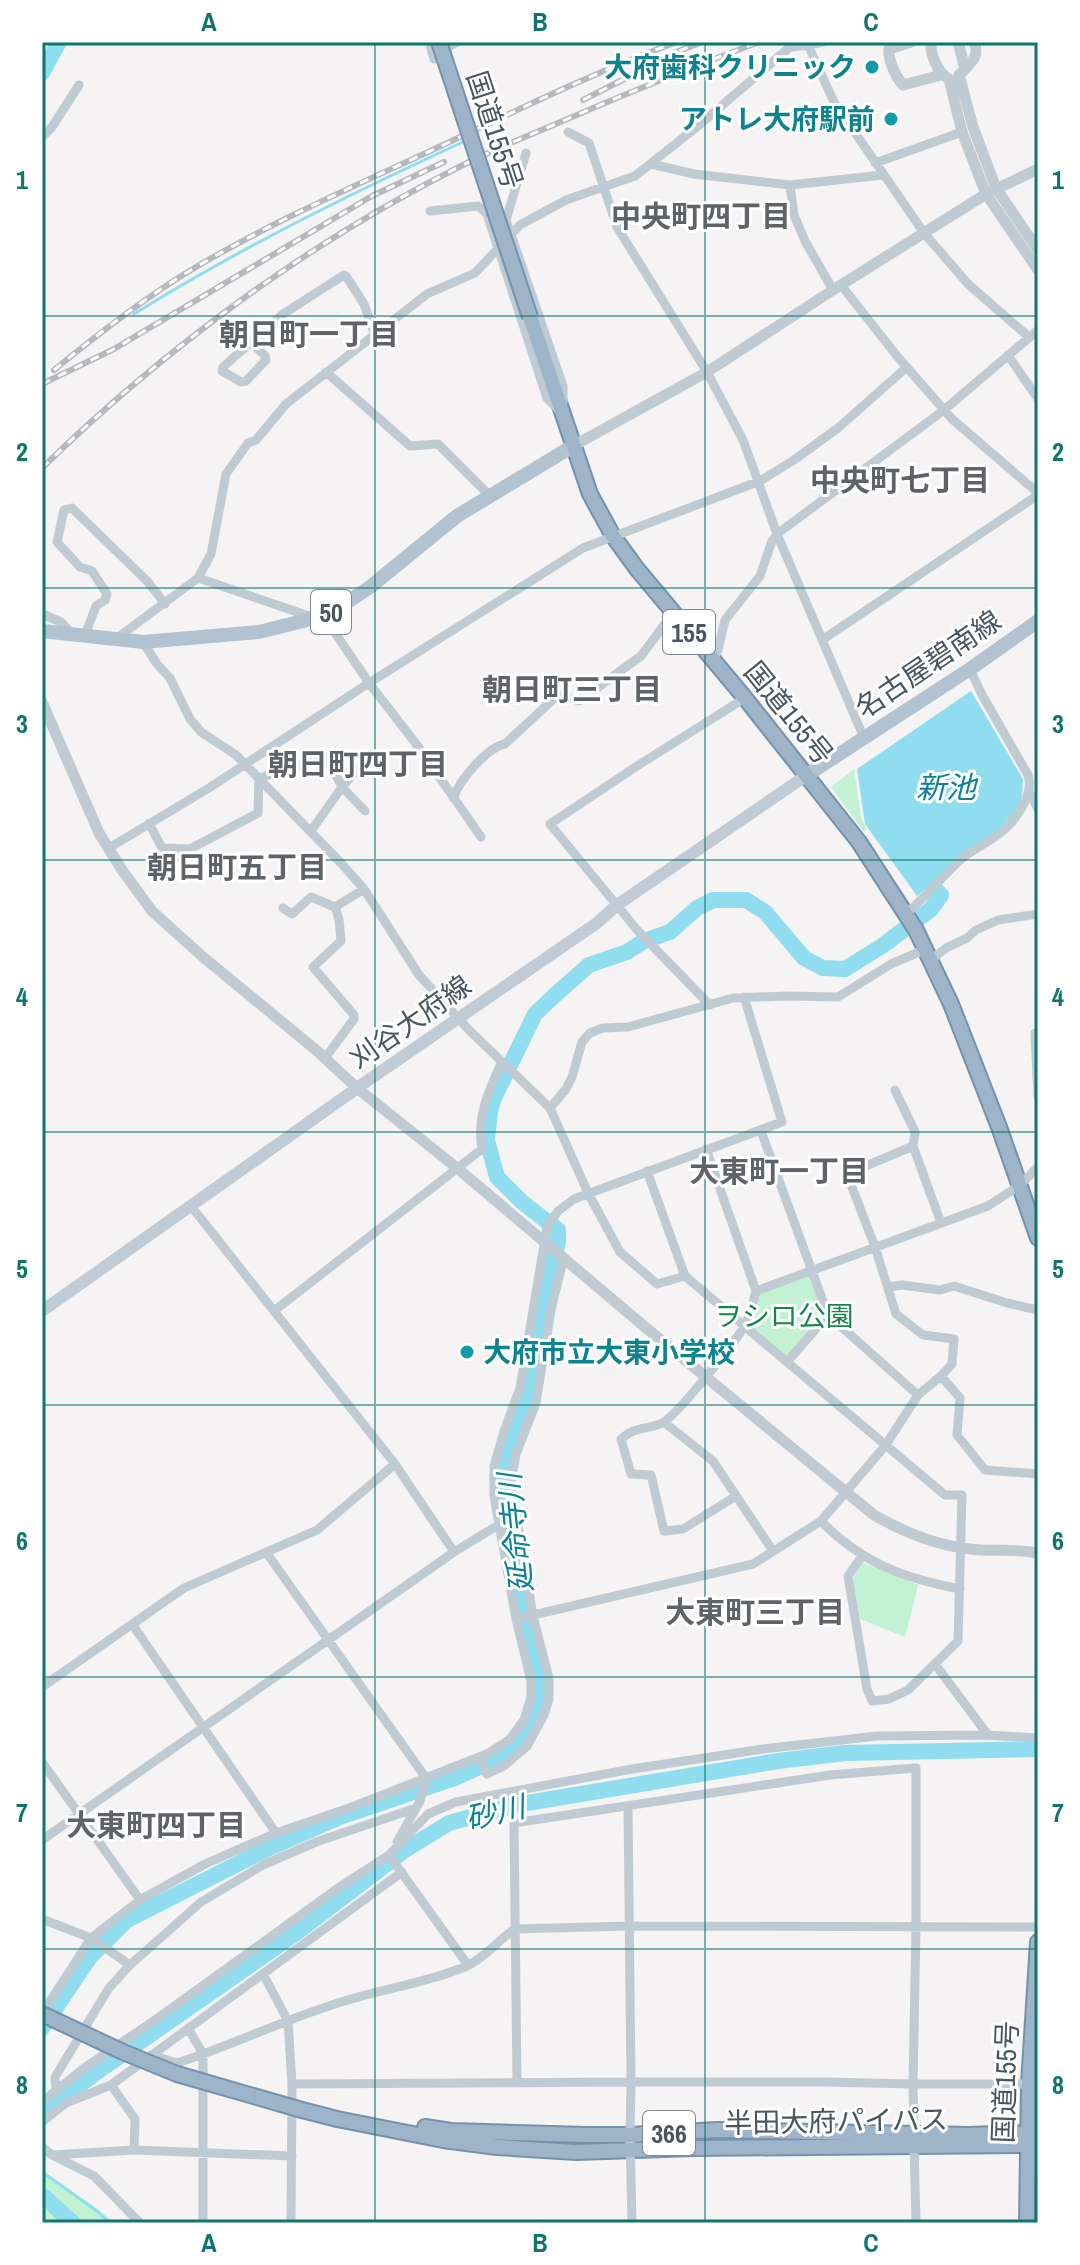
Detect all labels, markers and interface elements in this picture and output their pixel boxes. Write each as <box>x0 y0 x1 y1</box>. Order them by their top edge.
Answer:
text: A <box>201 4 217 39</box>
text: B <box>532 4 548 39</box>
text: C <box>863 4 879 39</box>
place label: 大府歯科クリニック <box>604 48 856 86</box>
marker: 大府歯科クリニック <box>863 58 881 76</box>
street label: 国道155号 <box>458 66 532 194</box>
place label: アトレ大府駅前 <box>679 100 875 138</box>
marker: アトレ大府駅前 <box>882 110 900 128</box>
text: 1 <box>16 162 28 197</box>
text: 1 <box>1052 162 1064 197</box>
district label: 中央町四丁目 <box>611 196 791 236</box>
district label: 朝日町一丁目 <box>219 314 399 354</box>
text: 2 <box>16 434 28 469</box>
text: 2 <box>1052 434 1064 469</box>
district label: 中央町七丁目 <box>810 460 990 500</box>
road number: 50 <box>311 590 351 634</box>
street label: 名古屋碧南線 <box>848 601 1008 727</box>
road number: 155 <box>663 610 715 654</box>
street label: 国道155号 <box>736 654 842 772</box>
district label: 朝日町三丁目 <box>482 669 662 709</box>
text: 3 <box>16 706 28 741</box>
text: 3 <box>1052 706 1064 741</box>
district label: 朝日町四丁目 <box>268 744 448 784</box>
water label: 新池 <box>916 767 979 807</box>
district label: 朝日町五丁目 <box>147 847 327 887</box>
street label: 刈谷大府線 <box>342 966 478 1078</box>
text: 4 <box>16 979 28 1014</box>
text: 4 <box>1052 979 1064 1014</box>
district label: 大東町一丁目 <box>689 1151 869 1191</box>
text: 5 <box>16 1251 28 1286</box>
text: 5 <box>1052 1251 1064 1286</box>
park label: ヲシロ公園 <box>714 1297 854 1335</box>
place label: 大府市立大東小学校 <box>483 1333 735 1371</box>
marker: 大府市立大東小学校 <box>458 1343 476 1361</box>
water label: 延命寺川 <box>489 1468 541 1595</box>
text: 6 <box>16 1523 28 1558</box>
text: 6 <box>1052 1523 1064 1558</box>
district label: 大東町三丁目 <box>665 1592 845 1632</box>
water label: 砂川 <box>461 1785 532 1838</box>
text: 7 <box>16 1795 28 1830</box>
text: 7 <box>1052 1795 1064 1830</box>
district label: 大東町四丁目 <box>66 1805 246 1845</box>
street label: 国道155号 <box>984 2020 1026 2144</box>
text: 8 <box>16 2067 28 2102</box>
text: 8 <box>1052 2067 1064 2102</box>
street label: 半田大府パイパス <box>724 2100 948 2142</box>
road number: 366 <box>643 2111 695 2155</box>
text: A <box>201 2225 217 2260</box>
text: B <box>532 2225 548 2260</box>
text: C <box>863 2225 879 2260</box>

